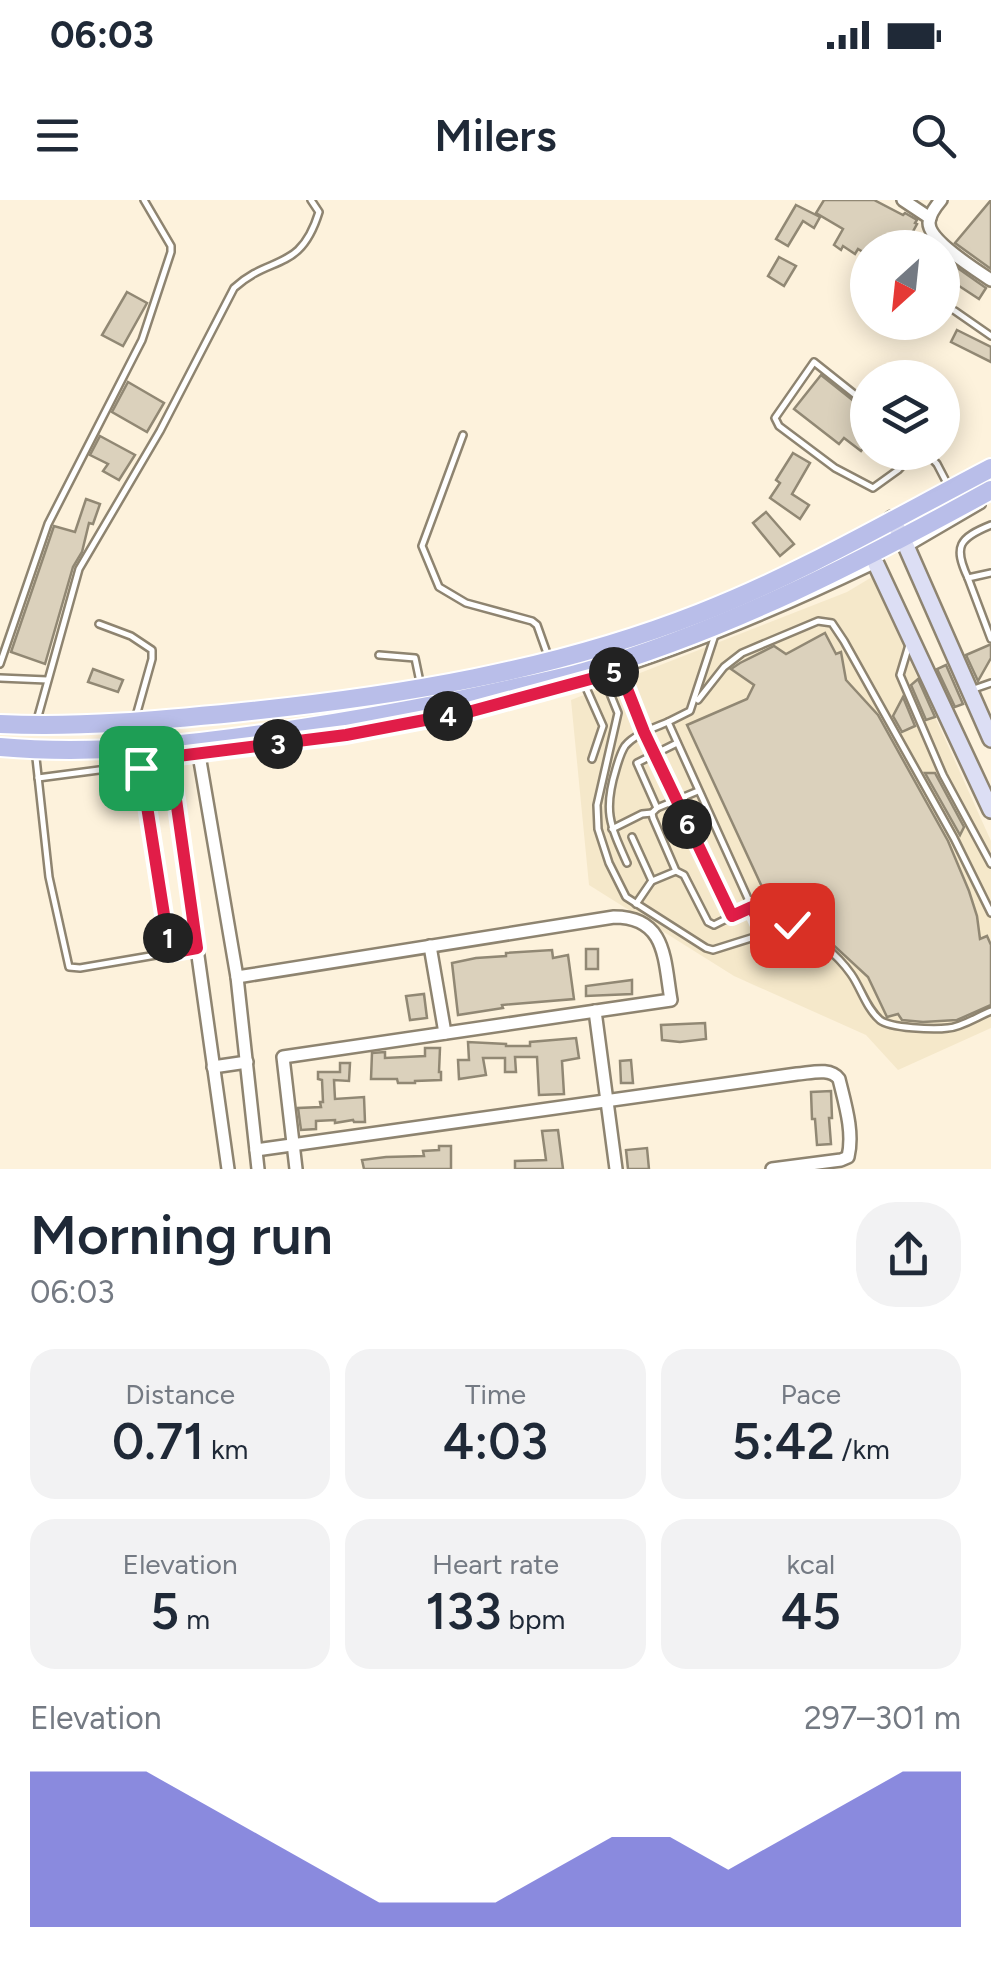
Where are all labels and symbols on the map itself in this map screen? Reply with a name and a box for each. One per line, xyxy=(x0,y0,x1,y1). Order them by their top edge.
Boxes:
north arrow xyxy=(850,230,960,340)
pin: 5 xyxy=(589,647,639,697)
pin: 4 xyxy=(423,691,473,741)
pin: 3 xyxy=(253,719,303,769)
pin xyxy=(99,726,184,811)
pin: 6 xyxy=(662,799,712,849)
pin xyxy=(750,883,835,968)
pin: 1 xyxy=(143,913,193,963)

